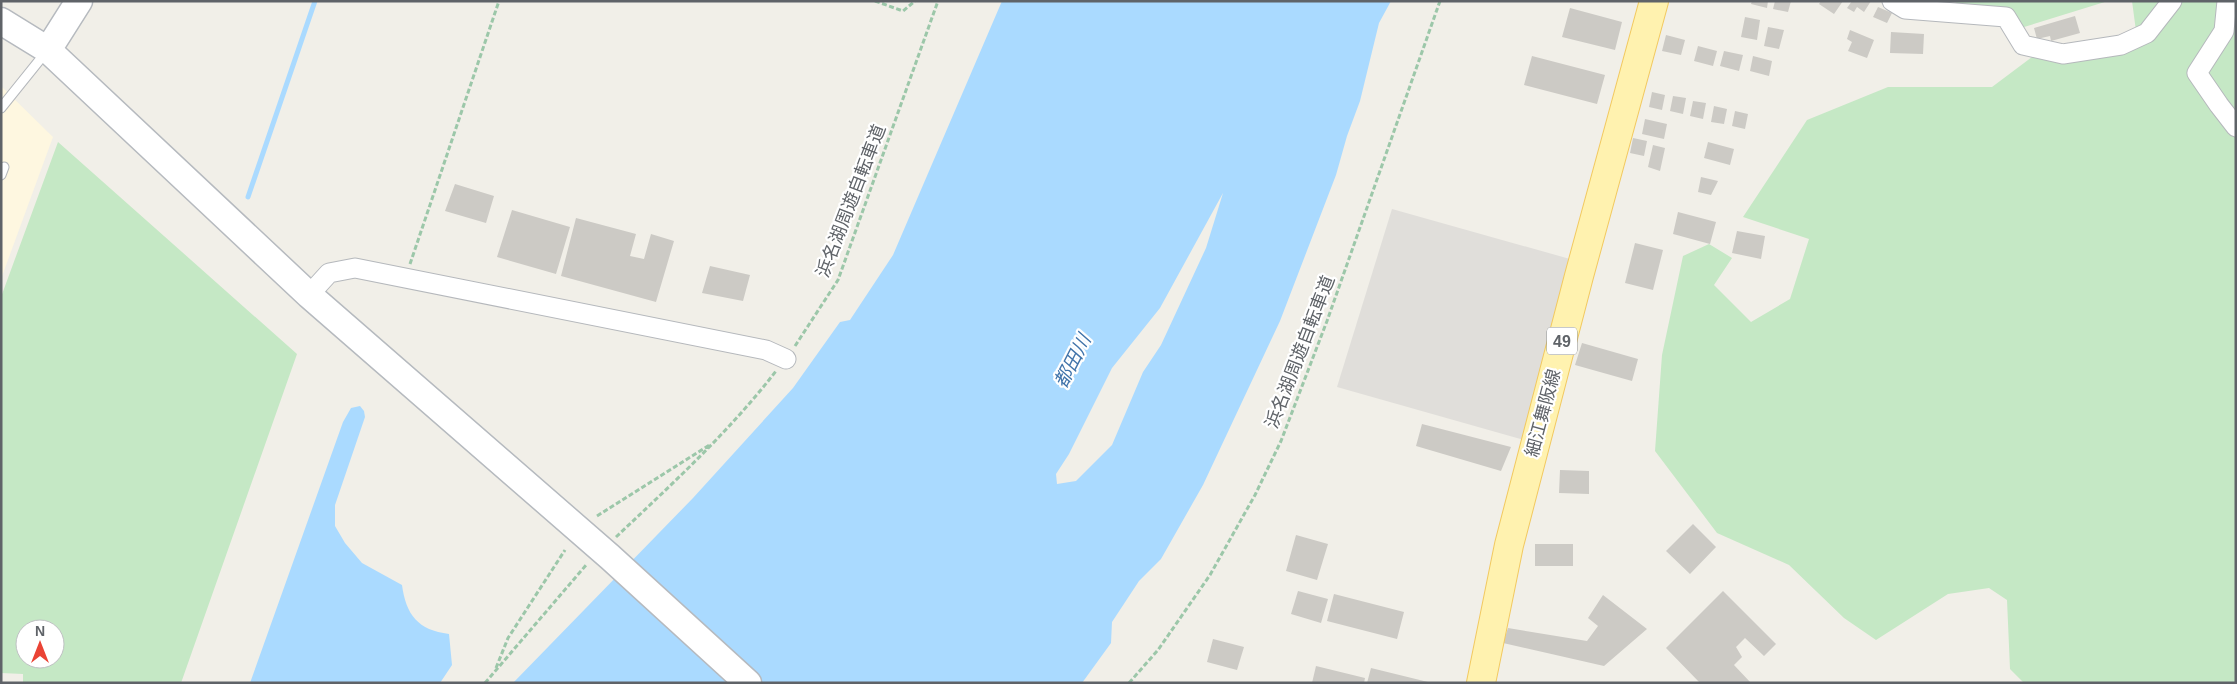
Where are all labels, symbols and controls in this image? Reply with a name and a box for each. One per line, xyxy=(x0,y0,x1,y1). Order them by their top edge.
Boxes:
street label: 浜名湖周遊自転車道 xyxy=(813,122,889,280)
street label: 浜名湖周遊自転車道 xyxy=(1262,273,1338,431)
road number: 49 xyxy=(1547,328,1577,354)
water label: 都田川 xyxy=(1050,329,1096,391)
street label: 細江舞阪線 xyxy=(1522,367,1564,459)
north arrow xyxy=(15,619,65,669)
text: N xyxy=(35,623,45,639)

